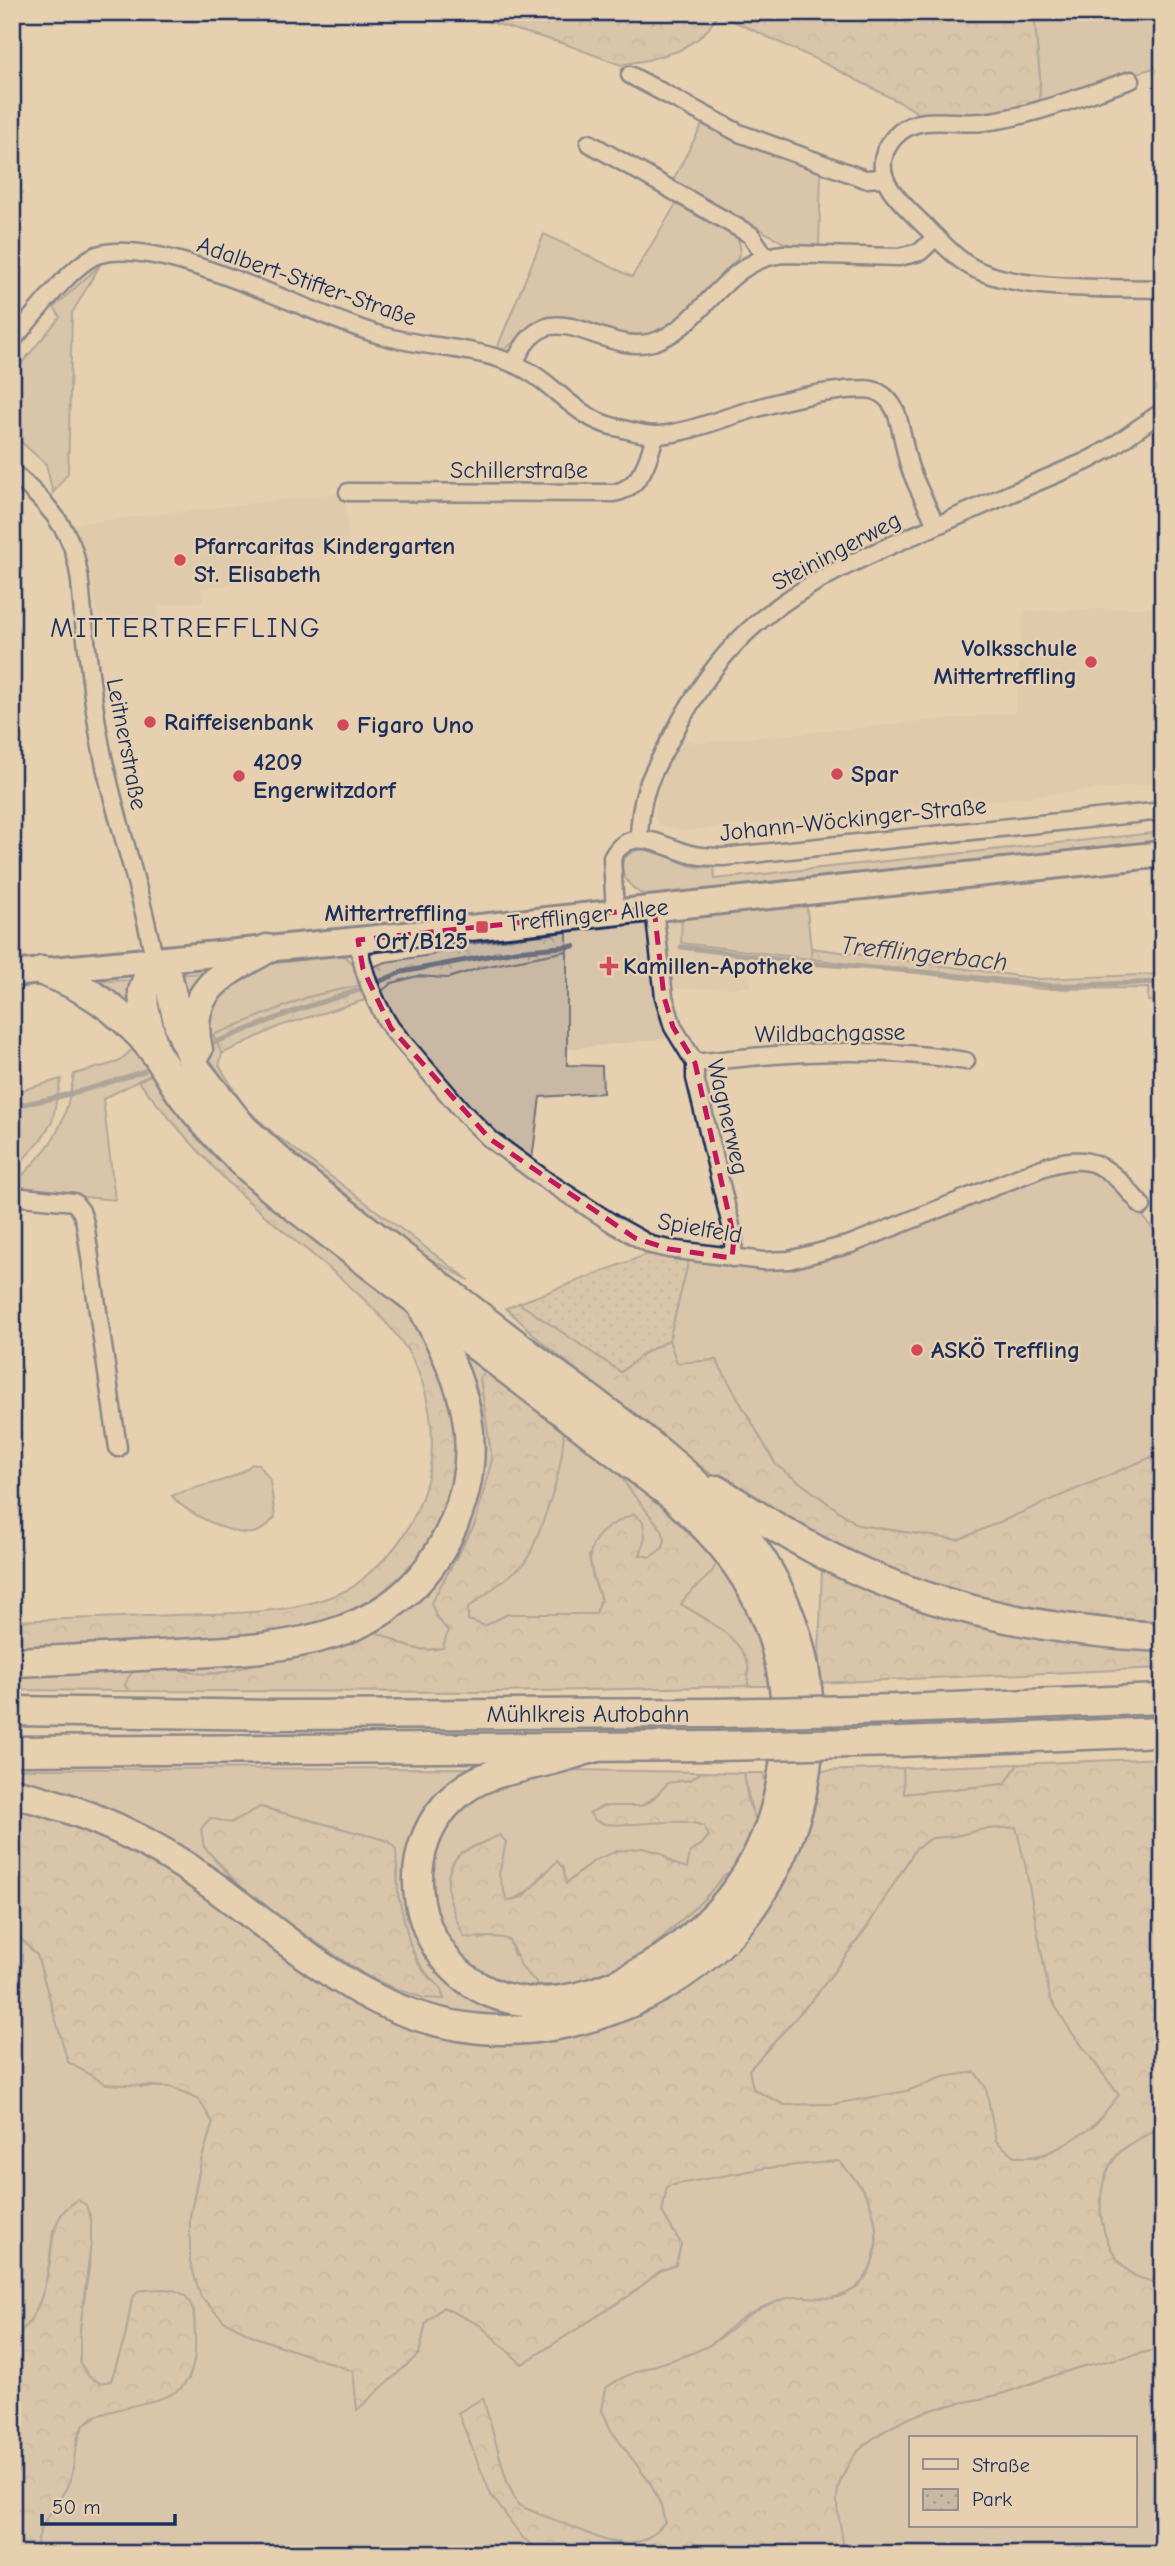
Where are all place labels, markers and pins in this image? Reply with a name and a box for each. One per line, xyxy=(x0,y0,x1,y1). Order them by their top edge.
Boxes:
place label: Pfarrcaritas Kindergarten St. Elisabeth xyxy=(194,532,455,588)
marker: Pfarrcaritas Kindergarten St. Elisabeth xyxy=(172,552,188,568)
place label: Volksschule Mittertreffling xyxy=(934,634,1077,690)
marker: Volksschule Mittertreffling xyxy=(1083,654,1099,670)
place label: Raiffeisenbank xyxy=(164,708,313,736)
place label: Figaro Uno xyxy=(357,711,474,739)
marker: Raiffeisenbank xyxy=(142,714,158,730)
marker: Figaro Uno xyxy=(335,717,351,733)
place label: 4209 Engerwitzdorf xyxy=(253,748,397,804)
place label: Spar xyxy=(851,760,899,788)
marker: Spar xyxy=(829,766,845,782)
marker: 4209 Engerwitzdorf xyxy=(231,768,247,784)
place label: Mittertreffling Ort/B125 xyxy=(325,899,468,955)
marker: Mittertreffling Ort/B125 xyxy=(474,919,490,935)
place label: Kamillen-Apotheke xyxy=(623,952,814,980)
marker: Kamillen-Apotheke xyxy=(601,958,617,974)
place label: ASKÖ Treffling xyxy=(931,1336,1080,1364)
marker: ASKÖ Treffling xyxy=(909,1342,925,1358)

